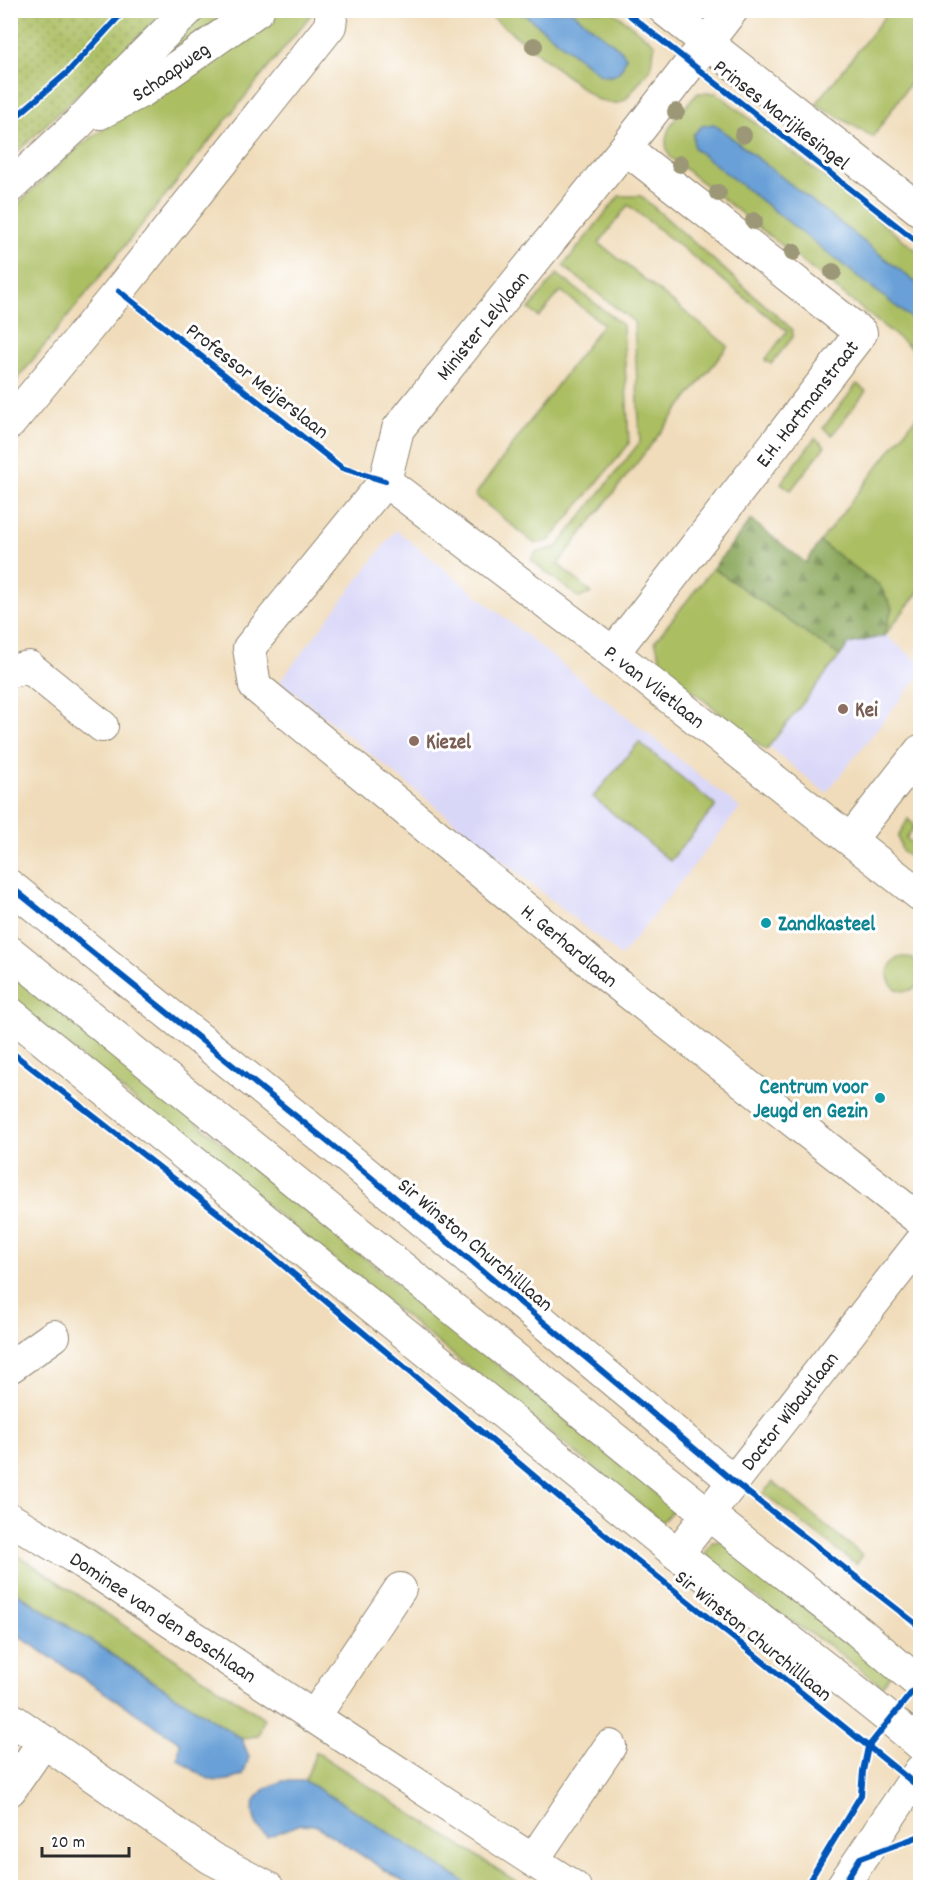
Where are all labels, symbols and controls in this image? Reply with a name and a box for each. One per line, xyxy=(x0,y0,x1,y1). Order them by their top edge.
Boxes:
street label: Schaapweg xyxy=(128,36,217,112)
street label: Prinses Marijkesingel xyxy=(706,54,855,179)
street label: Minister Lelylaan xyxy=(431,265,538,388)
street label: Professor Meijerslaan xyxy=(178,317,334,448)
street label: E.H. Hartmanstraat xyxy=(750,335,868,475)
street label: P. van Vlietlaan xyxy=(596,639,710,738)
place label: Kei xyxy=(855,697,878,727)
marker: Kei xyxy=(836,702,850,716)
place label: Kiezel xyxy=(426,729,472,759)
marker: Kiezel xyxy=(407,734,421,748)
street label: H. Gerhardlaan xyxy=(513,898,623,997)
place label: Zandkasteel xyxy=(778,911,876,941)
marker: Zandkasteel xyxy=(759,916,773,930)
place label: Centrum voor Jeugd en Gezin xyxy=(753,1074,869,1128)
marker: Centrum voor Jeugd en Gezin xyxy=(873,1091,887,1105)
street label: Sir Winston Churchilllaan xyxy=(390,1172,558,1320)
street label: Doctor Wibautlaan xyxy=(735,1346,848,1479)
street label: Dominee van den Boschlaan xyxy=(62,1546,261,1692)
street label: Sir Winston Churchilllaan xyxy=(667,1564,837,1710)
scale bar xyxy=(42,1820,129,1858)
text: 20 m xyxy=(51,1831,85,1856)

